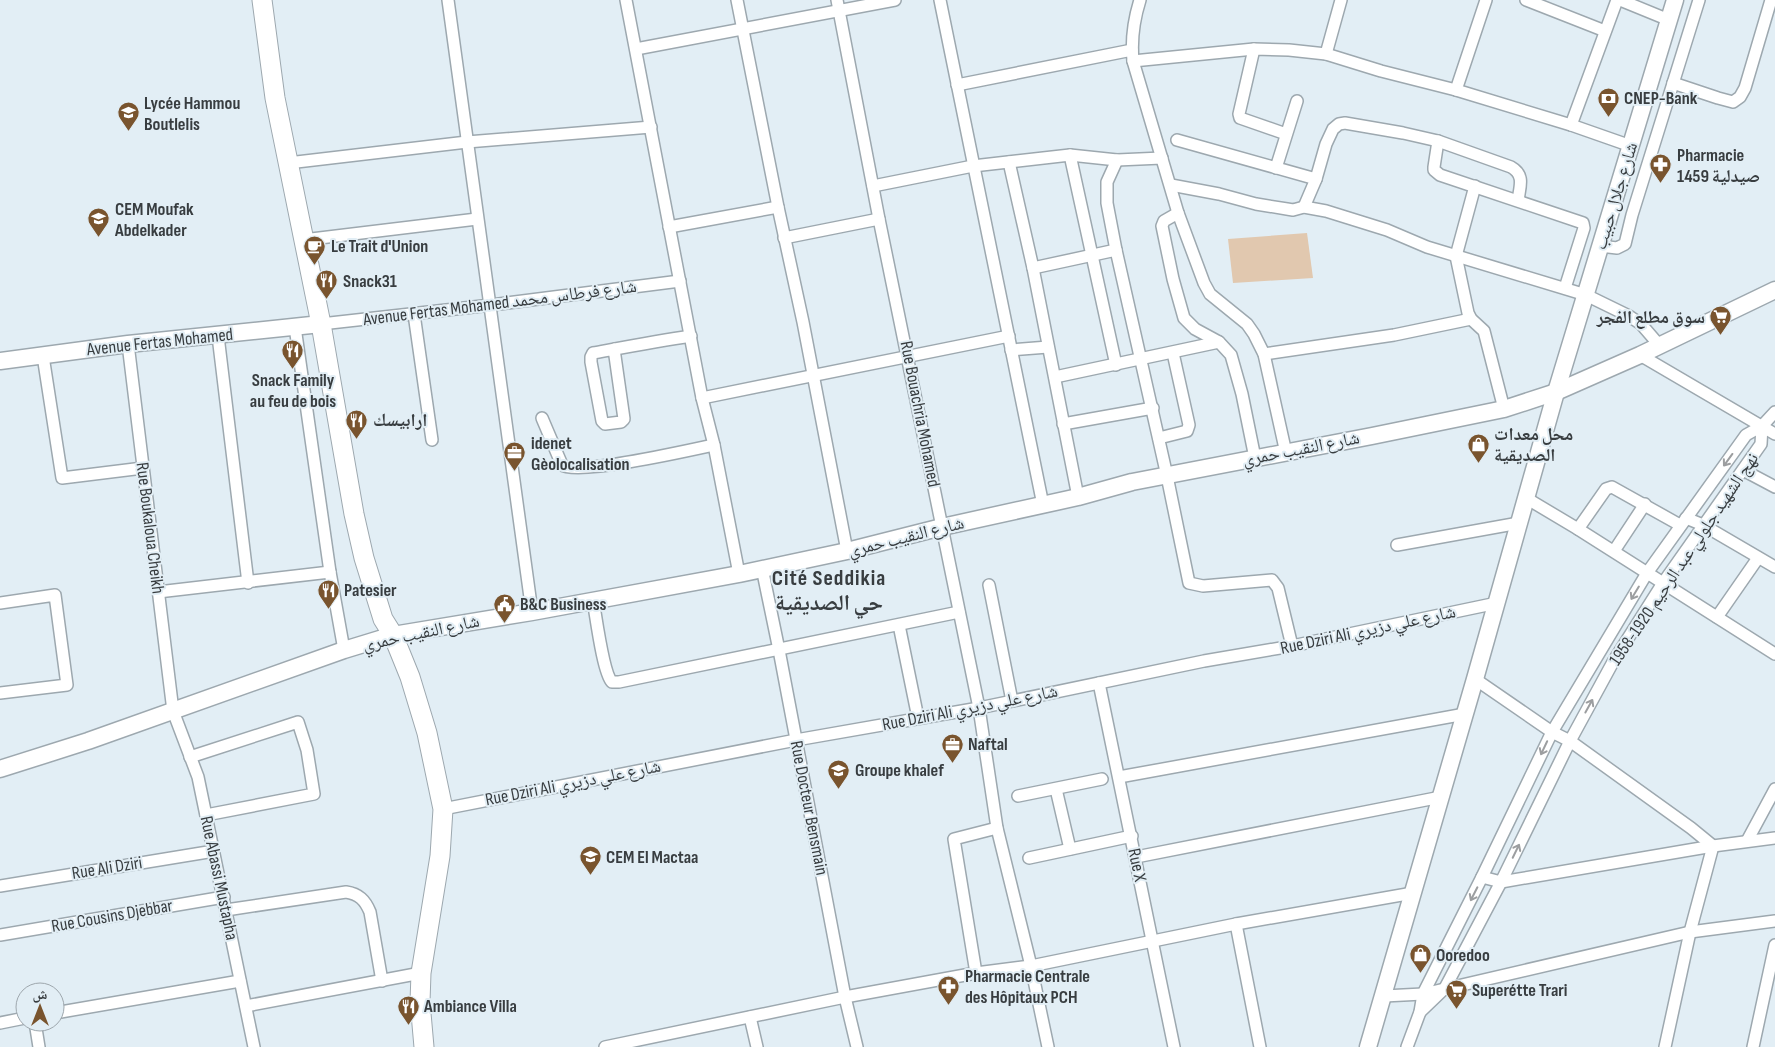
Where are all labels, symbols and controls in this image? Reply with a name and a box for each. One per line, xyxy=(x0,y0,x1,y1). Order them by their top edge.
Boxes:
bank icon: CNEP-Bank xyxy=(1596,86,1620,117)
place label: CNEP-Bank xyxy=(1624,88,1698,109)
place label: Lycée Hammou Boutlelis xyxy=(144,93,240,135)
school or university icon: Lycée Hammou Boutlelis xyxy=(116,101,140,132)
street label: شارع جلال حبيب xyxy=(1590,140,1642,252)
place label: Pharmacie 1459 صيدلية xyxy=(1677,145,1760,187)
pharmacy icon: Pharmacie 1459 صيدلية xyxy=(1649,153,1673,184)
place label: CEM Moufak Abdelkader xyxy=(114,199,194,241)
school or university icon: CEM Moufak Abdelkader xyxy=(87,207,111,238)
cafe icon: Le Trait d'Union xyxy=(303,234,327,265)
place label: Le Trait d'Union xyxy=(331,236,428,257)
restaurant icon: Snack31 xyxy=(315,269,339,300)
place label: Snack31 xyxy=(343,271,397,292)
street label: Avenue Fertas Mohamed شارع فرطاس محمد xyxy=(361,276,638,330)
supermarket icon: سوق مطلع الفجر xyxy=(1709,305,1733,336)
place label: سوق مطلع الفجر xyxy=(1596,307,1705,329)
street label: Avenue Fertas Mohamed xyxy=(85,324,234,360)
restaurant icon: Snack Family au feu de bois xyxy=(281,338,305,369)
street label: Rue Bouachria Mohamed xyxy=(896,339,944,489)
place label: Snack Family au feu de bois xyxy=(250,370,336,412)
restaurant icon: ارابيسك xyxy=(345,408,369,439)
place label: ارابيسك xyxy=(373,410,427,431)
place label: محل معدات الصديقية xyxy=(1494,424,1573,466)
street label: شارع النقيب حمري xyxy=(1241,427,1362,474)
shop icon: محل معدات الصديقية xyxy=(1466,432,1490,463)
place label: idenet Gèolocalisation xyxy=(531,433,630,475)
office icon: idenet Gèolocalisation xyxy=(503,441,527,472)
street label: نهج الشهيد جلولي عبد الرحيم 1920-1958 xyxy=(1605,449,1766,671)
one-way arrow xyxy=(1723,452,1733,466)
street label: Rue Boukaloua Cheikh xyxy=(132,461,168,595)
street label: شارع النقيب حمري xyxy=(846,512,967,565)
district label: Cité Seddikia حي الصديقية xyxy=(772,565,886,619)
restaurant icon: Patesier xyxy=(316,578,340,609)
place label: Patesier xyxy=(344,580,397,601)
one-way arrow xyxy=(1629,585,1639,599)
public building icon: B&C Business xyxy=(492,592,516,623)
place label: B&C Business xyxy=(520,594,607,615)
street label: Rue Dziri Ali شارع علي دزيري xyxy=(1278,601,1458,662)
street label: شارع النقيب حمري xyxy=(361,610,482,659)
street label: Rue Dziri Ali شارع علي دزيري xyxy=(880,681,1060,739)
one-way arrow xyxy=(1585,699,1594,714)
office icon: Naftal xyxy=(940,732,964,763)
place label: Naftal xyxy=(968,734,1008,755)
street label: Rue Docteur Bensmain xyxy=(786,739,832,877)
one-way arrow xyxy=(1539,740,1549,755)
street label: Rue Dziri Ali شارع علي دزيري xyxy=(483,756,663,814)
school or university icon: Groupe khalef xyxy=(827,758,851,789)
place label: Groupe khalef xyxy=(855,760,944,781)
street label: Rue Abassi Mustapha xyxy=(196,814,242,942)
one-way arrow xyxy=(1512,844,1521,859)
school or university icon: CEM El Mactaa xyxy=(578,845,602,876)
street label: Rue X xyxy=(1123,846,1151,884)
place label: CEM El Mactaa xyxy=(606,847,698,868)
street label: Rue Ali Dziri xyxy=(70,852,144,884)
one-way arrow xyxy=(1469,887,1479,902)
street label: Rue Cousins Djebbar xyxy=(50,895,174,937)
shop icon: Ooredoo xyxy=(1408,943,1432,974)
place label: Ooredoo xyxy=(1436,945,1490,966)
place label: Pharmacie Centrale des Hôpitaux PCH xyxy=(965,966,1090,1008)
pharmacy icon: Pharmacie Centrale des Hôpitaux PCH xyxy=(937,974,961,1005)
supermarket icon: Superétte Trari xyxy=(1444,978,1468,1009)
place label: Superétte Trari xyxy=(1472,980,1568,1001)
north arrow xyxy=(15,982,65,1032)
text: ش xyxy=(33,986,48,1003)
restaurant icon: Ambiance Villa xyxy=(396,994,420,1025)
place label: Ambiance Villa xyxy=(423,996,517,1017)

